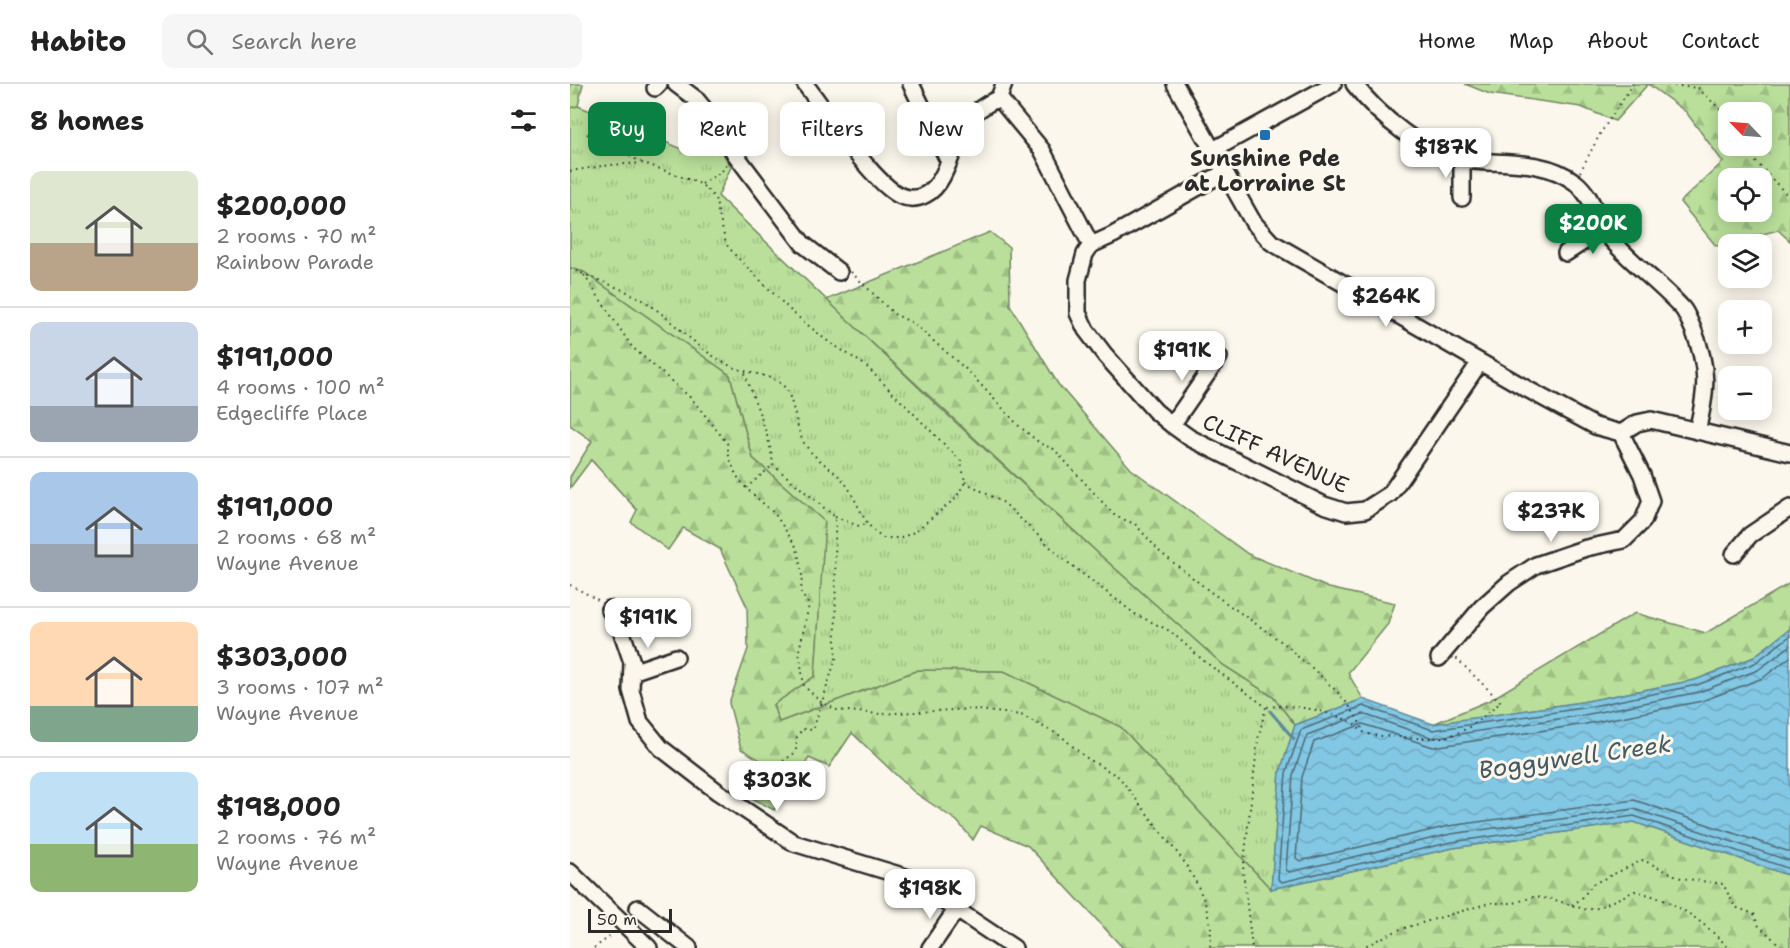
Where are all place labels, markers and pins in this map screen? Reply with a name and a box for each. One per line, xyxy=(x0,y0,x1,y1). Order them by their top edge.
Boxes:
marker: Sunshine Pde at Lorraine St xyxy=(1258,128,1272,142)
pin: $187K xyxy=(1404,128,1488,179)
place label: Sunshine Pde at Lorraine St xyxy=(1184,144,1346,198)
pin: $200K xyxy=(1551,204,1635,255)
pin: $264K xyxy=(1344,277,1428,328)
pin: $191K xyxy=(1140,331,1224,382)
pin: $237K xyxy=(1509,492,1593,543)
pin: $191K xyxy=(606,598,690,649)
pin: $303K xyxy=(735,761,819,812)
pin: $198K xyxy=(888,869,972,920)

